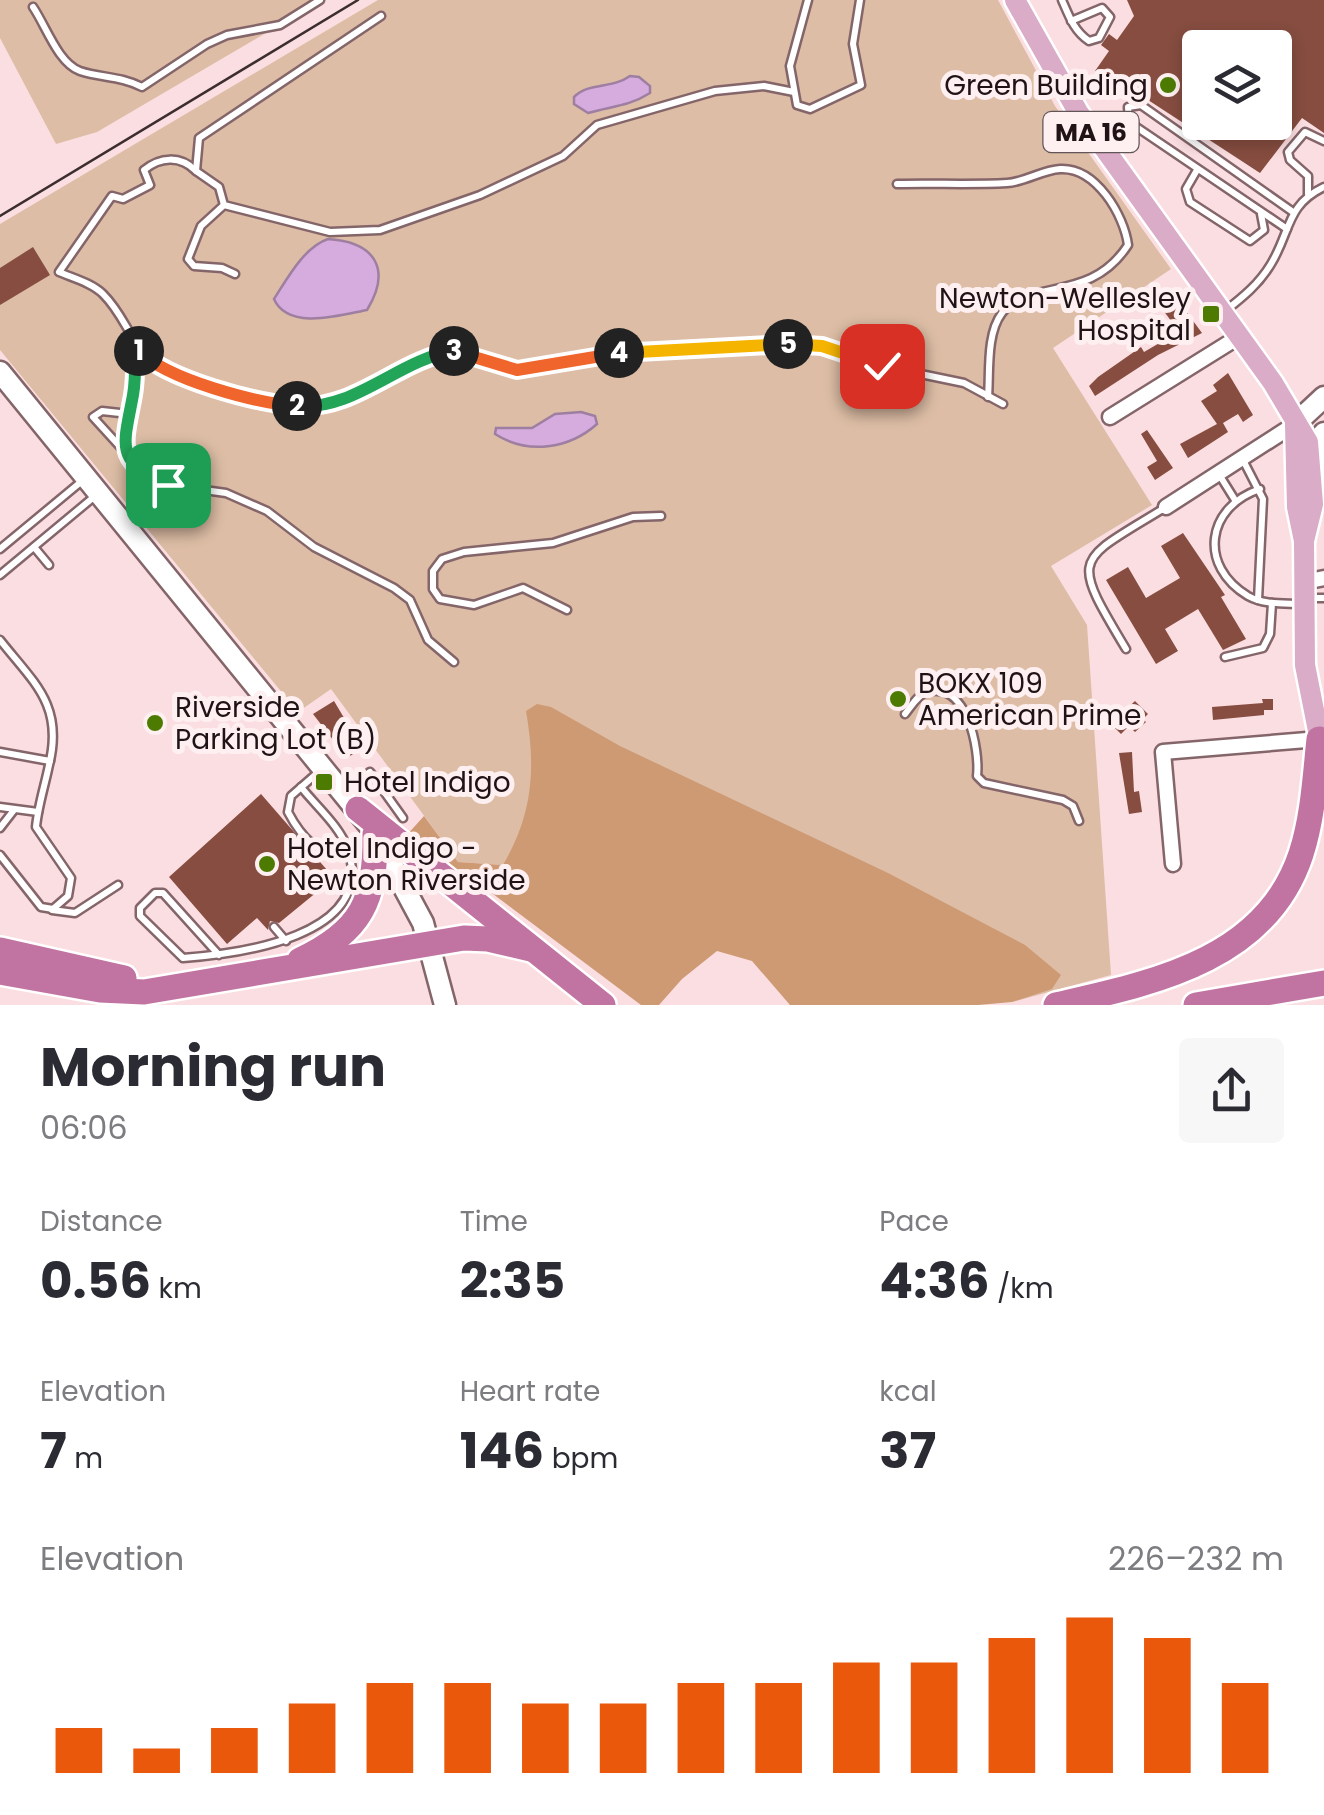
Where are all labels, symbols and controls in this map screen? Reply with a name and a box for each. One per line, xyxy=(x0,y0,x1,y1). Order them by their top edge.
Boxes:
map controls xyxy=(1182,30,1292,140)
button: layers xyxy=(1182,30,1292,140)
place label: Green Building xyxy=(944,66,1148,105)
marker: Green Building xyxy=(1157,74,1179,96)
road number: MA 16 xyxy=(1044,112,1138,152)
place label: Newton-Wellesley Hospital xyxy=(939,279,1191,350)
marker: Newton-Wellesley Hospital xyxy=(1200,303,1222,325)
pin: 5 xyxy=(763,319,813,369)
text: 5 xyxy=(779,324,797,363)
pin xyxy=(840,324,925,409)
pin: 1 xyxy=(114,326,164,376)
pin: 3 xyxy=(429,326,479,376)
pin: 4 xyxy=(594,328,644,378)
text: 1 xyxy=(134,331,144,370)
text: 3 xyxy=(446,331,462,370)
text: 4 xyxy=(610,333,628,372)
icon: check xyxy=(855,339,910,394)
pin: 2 xyxy=(272,381,322,431)
text: 2 xyxy=(289,386,305,425)
pin xyxy=(126,443,211,528)
icon: arrive xyxy=(141,458,196,513)
place label: BOKX 109 American Prime xyxy=(918,664,1141,735)
place label: Riverside Parking Lot (B) xyxy=(175,688,377,759)
marker: BOKX 109 American Prime xyxy=(887,688,909,710)
marker: Riverside Parking Lot (B) xyxy=(144,712,166,734)
place label: Hotel Indigo xyxy=(344,763,511,802)
marker: Hotel Indigo xyxy=(313,771,335,793)
place label: Hotel Indigo - Newton Riverside xyxy=(287,829,526,900)
marker: Hotel Indigo - Newton Riverside xyxy=(256,853,278,875)
text: Morning run xyxy=(40,1028,386,1105)
button: share xyxy=(1179,1038,1284,1143)
text: 06:06 xyxy=(40,1105,128,1150)
text: Distance xyxy=(40,1202,163,1241)
text: Time xyxy=(460,1202,528,1241)
text: Pace xyxy=(879,1202,949,1241)
text: 0.56 xyxy=(40,1245,151,1316)
text: 2:35 xyxy=(460,1245,565,1316)
text: 4:36 xyxy=(879,1245,989,1316)
text: km xyxy=(151,1269,202,1308)
text: /km xyxy=(989,1269,1054,1308)
text: Elevation xyxy=(40,1372,166,1411)
text: Heart rate xyxy=(460,1372,600,1411)
text: kcal xyxy=(879,1372,937,1411)
text: 7 xyxy=(40,1415,67,1486)
text: 146 xyxy=(460,1415,544,1486)
text: 37 xyxy=(879,1415,936,1486)
text: m xyxy=(67,1439,103,1478)
text: bpm xyxy=(544,1439,618,1478)
text: Elevation xyxy=(40,1536,184,1581)
text: 226–232 m xyxy=(1108,1536,1284,1581)

